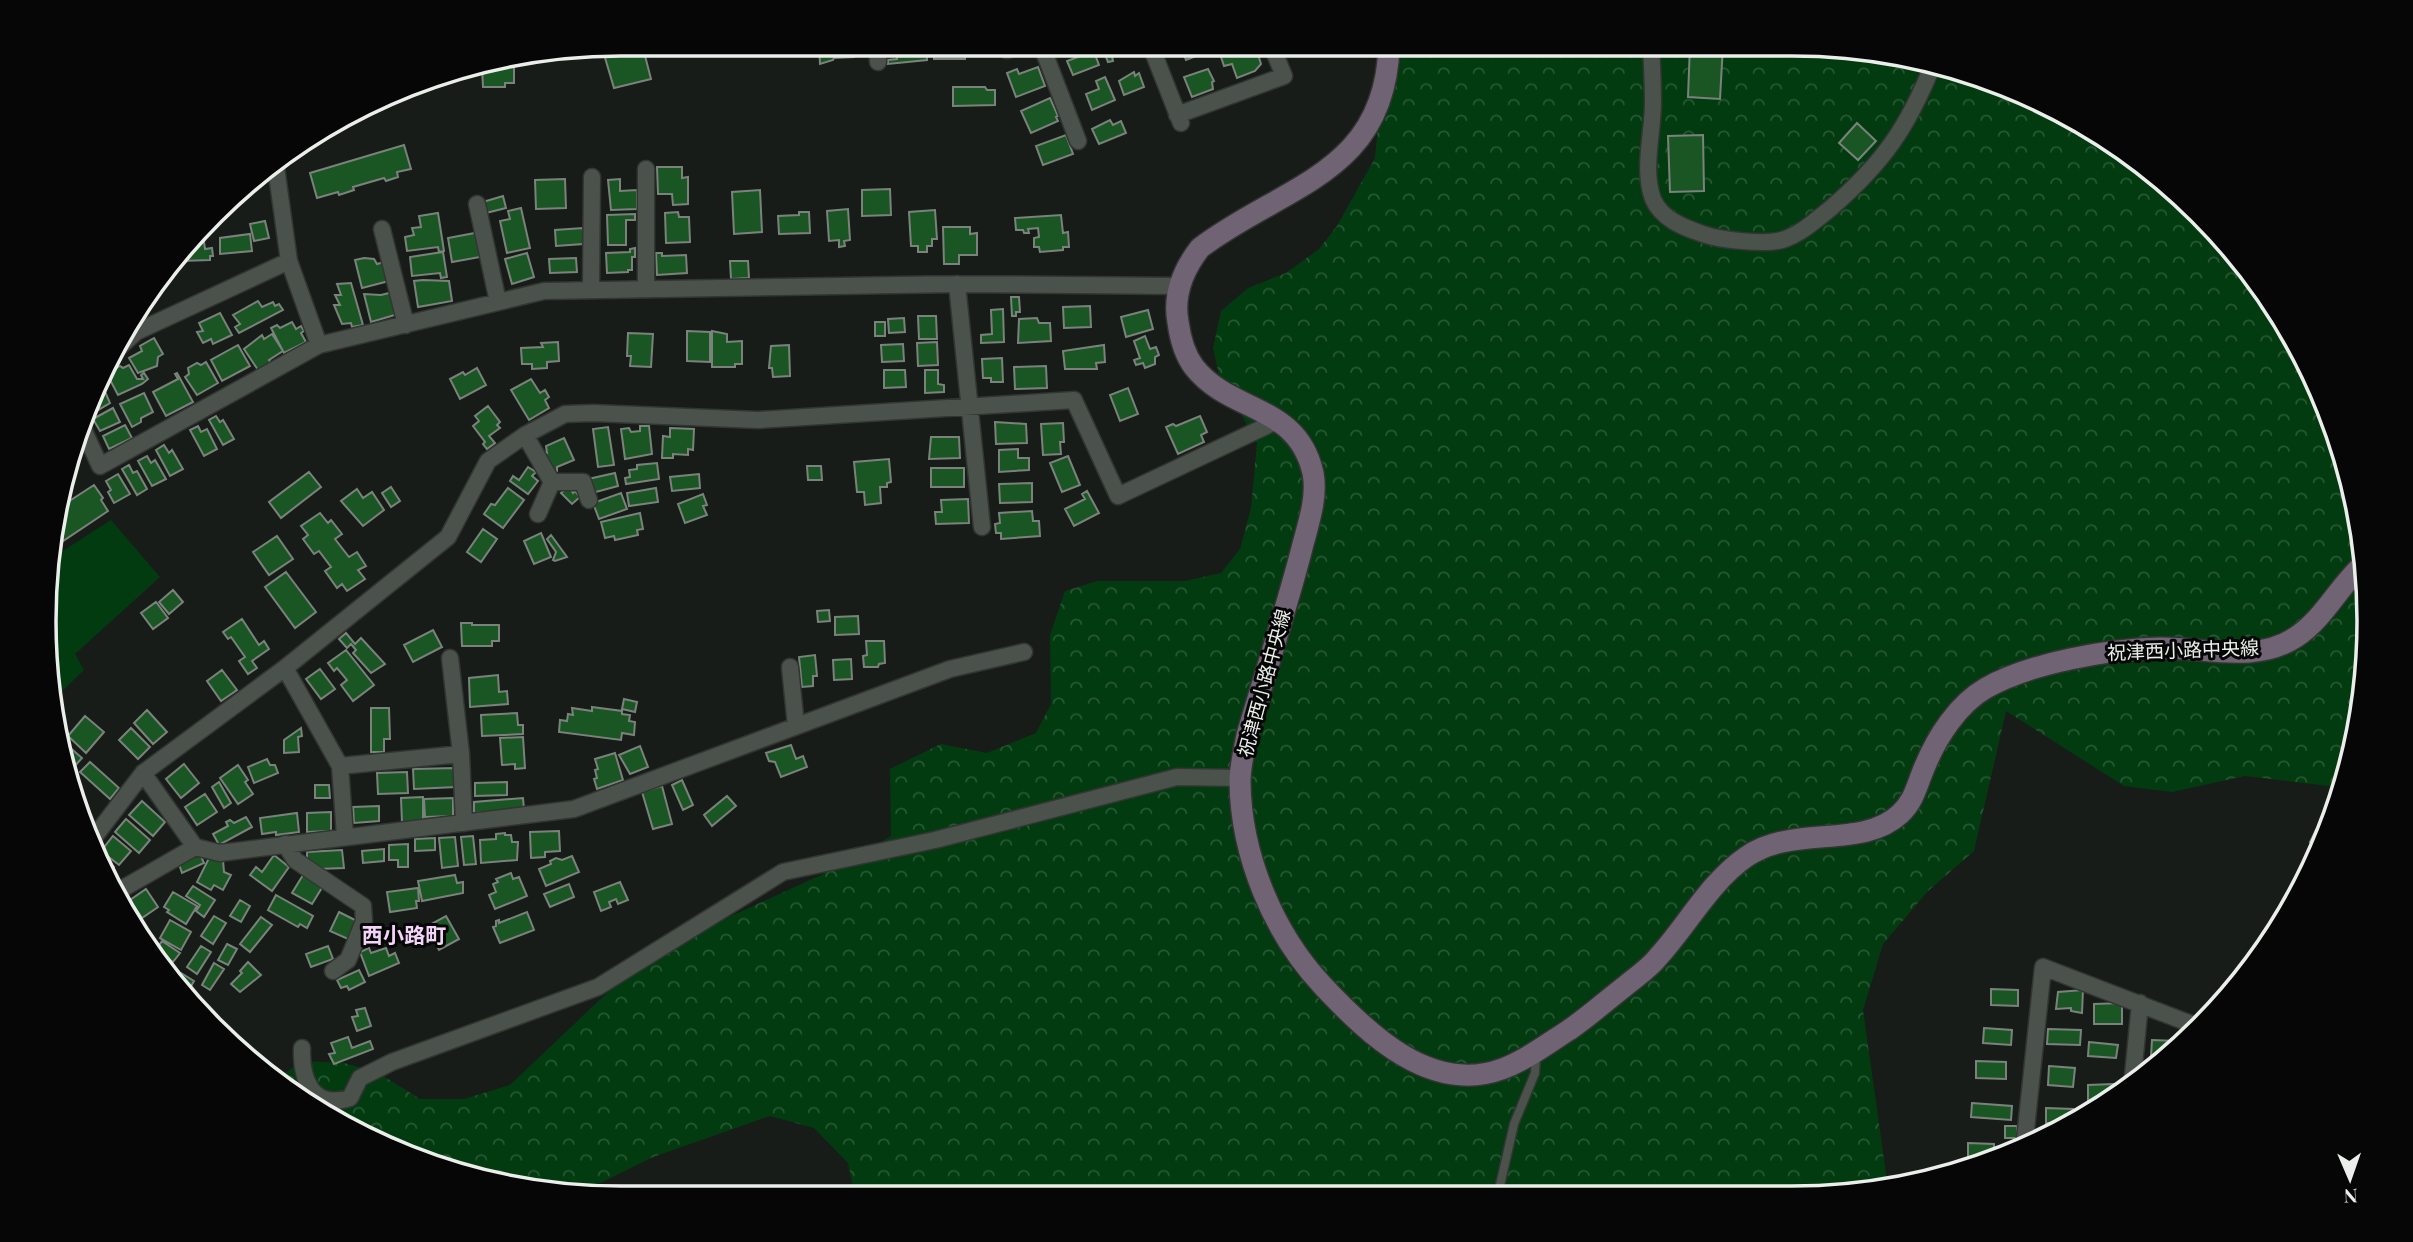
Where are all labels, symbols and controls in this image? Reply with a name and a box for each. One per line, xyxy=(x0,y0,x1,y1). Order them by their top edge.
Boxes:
street label: 祝津西小路中央線 xyxy=(1231,606,1295,760)
street label: 祝津西小路中央線 xyxy=(2107,633,2259,665)
district label: 西小路町 xyxy=(362,920,446,948)
north arrow xyxy=(2315,1144,2385,1214)
text: N xyxy=(2343,1184,2358,1210)

